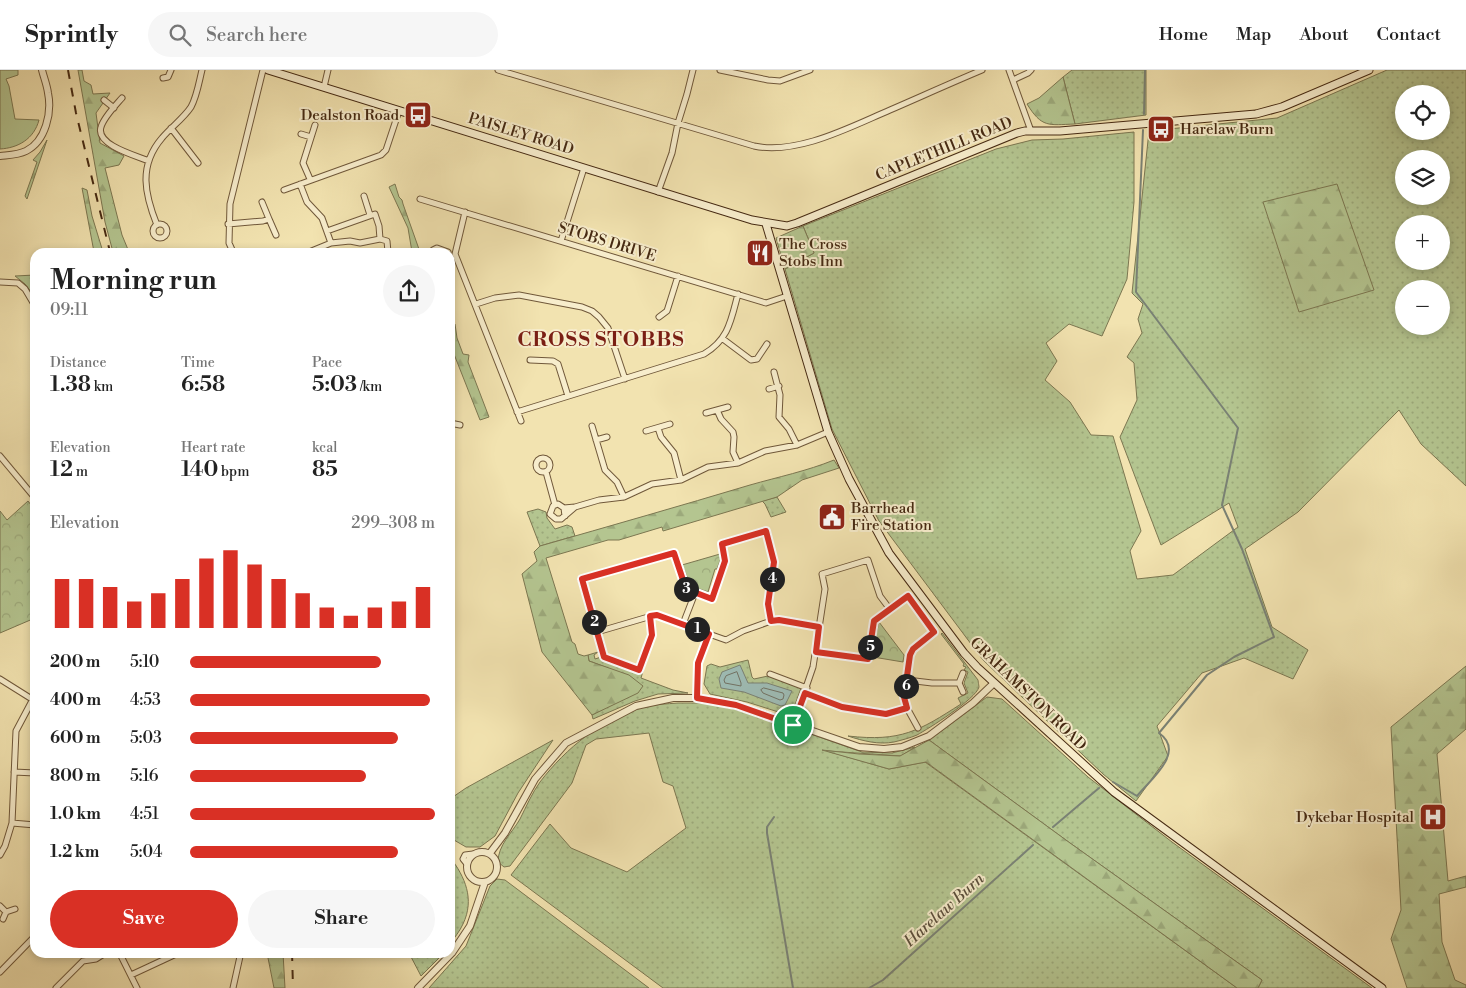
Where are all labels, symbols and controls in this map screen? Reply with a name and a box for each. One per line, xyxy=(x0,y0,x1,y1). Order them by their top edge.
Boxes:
search box xyxy=(148,12,498,57)
text: Sprintly xyxy=(25,20,118,50)
icon: search xyxy=(166,21,194,49)
text: Search here xyxy=(206,23,307,47)
text: Home xyxy=(1159,23,1208,46)
text: Map xyxy=(1236,23,1272,46)
text: About xyxy=(1300,23,1349,46)
text: Contact xyxy=(1377,23,1441,46)
map controls xyxy=(1395,85,1450,335)
button: locate xyxy=(1395,85,1450,140)
bus stop icon: Dealston Road xyxy=(403,100,433,130)
place label: Dealston Road xyxy=(301,106,399,125)
street label: PAISLEY ROAD xyxy=(466,109,576,159)
street label: CAPLETHILL ROAD xyxy=(873,113,1015,185)
bus stop icon: Harelaw Burn xyxy=(1146,114,1176,144)
place label: Harelaw Burn xyxy=(1180,120,1274,139)
button: layers xyxy=(1395,150,1450,205)
button: + xyxy=(1395,215,1450,270)
street label: STOBS DRIVE xyxy=(556,218,658,266)
place label: The Cross Stobs Inn xyxy=(779,235,847,271)
restaurant icon: The Cross Stobs Inn xyxy=(745,238,775,268)
text: Morning run xyxy=(50,263,217,298)
button: share xyxy=(383,265,435,317)
button: − xyxy=(1395,280,1450,335)
text: 09:11 xyxy=(50,300,88,320)
district label: CROSS STOBBS xyxy=(517,328,685,353)
text: Distance xyxy=(50,354,107,372)
text: Time xyxy=(181,354,215,372)
text: Pace xyxy=(312,354,342,372)
text: 1.38 xyxy=(50,372,91,398)
text: 6:58 xyxy=(181,372,225,398)
text: 5:03 xyxy=(312,372,357,398)
text: km xyxy=(91,378,113,396)
text: /km xyxy=(357,378,382,396)
text: Elevation xyxy=(50,439,111,457)
text: Heart rate xyxy=(181,439,246,457)
text: kcal xyxy=(312,439,337,457)
text: 12 xyxy=(50,457,73,483)
text: 140 xyxy=(181,457,218,483)
text: 85 xyxy=(312,457,338,483)
text: m xyxy=(73,463,88,481)
text: bpm xyxy=(218,463,249,481)
place label: Barrhead Fire Station xyxy=(850,499,932,535)
public building icon: Barrhead Fire Station xyxy=(817,502,847,532)
text: Elevation xyxy=(50,513,119,533)
text: 299–308 m xyxy=(351,513,435,533)
pin: 4 xyxy=(760,566,784,592)
text: 4 xyxy=(768,570,777,588)
pin: 3 xyxy=(674,576,698,602)
text: 3 xyxy=(682,580,691,598)
pin: 2 xyxy=(582,610,606,634)
text: 2 xyxy=(590,613,599,631)
pin: 1 xyxy=(684,616,710,642)
text: 1 xyxy=(694,620,701,638)
street label: GRAHAMSTON ROAD xyxy=(966,633,1090,755)
pin: 5 xyxy=(858,634,882,660)
text: 5 xyxy=(866,638,875,656)
text: 200 m xyxy=(50,652,100,672)
text: 5:10 xyxy=(130,652,159,672)
pin: 6 xyxy=(894,674,918,698)
text: 6 xyxy=(902,677,911,695)
text: 400 m xyxy=(50,690,101,710)
text: 4:53 xyxy=(130,690,161,710)
pin xyxy=(772,704,814,746)
icon: arrive xyxy=(779,711,807,739)
text: 600 m xyxy=(50,728,100,748)
text: 5:03 xyxy=(130,728,162,748)
text: 800 m xyxy=(50,766,101,786)
text: 5:16 xyxy=(130,766,158,786)
hospital icon: Dykebar Hospital xyxy=(1418,802,1448,832)
text: 1.0 km xyxy=(50,804,101,824)
text: 4:51 xyxy=(130,804,159,824)
place label: Dykebar Hospital xyxy=(1296,808,1415,827)
text: 1.2 km xyxy=(50,842,99,862)
text: 5:04 xyxy=(130,842,163,862)
water label: Harelaw Burn xyxy=(899,868,989,952)
button: Save xyxy=(50,890,238,948)
button: Share xyxy=(248,890,435,948)

